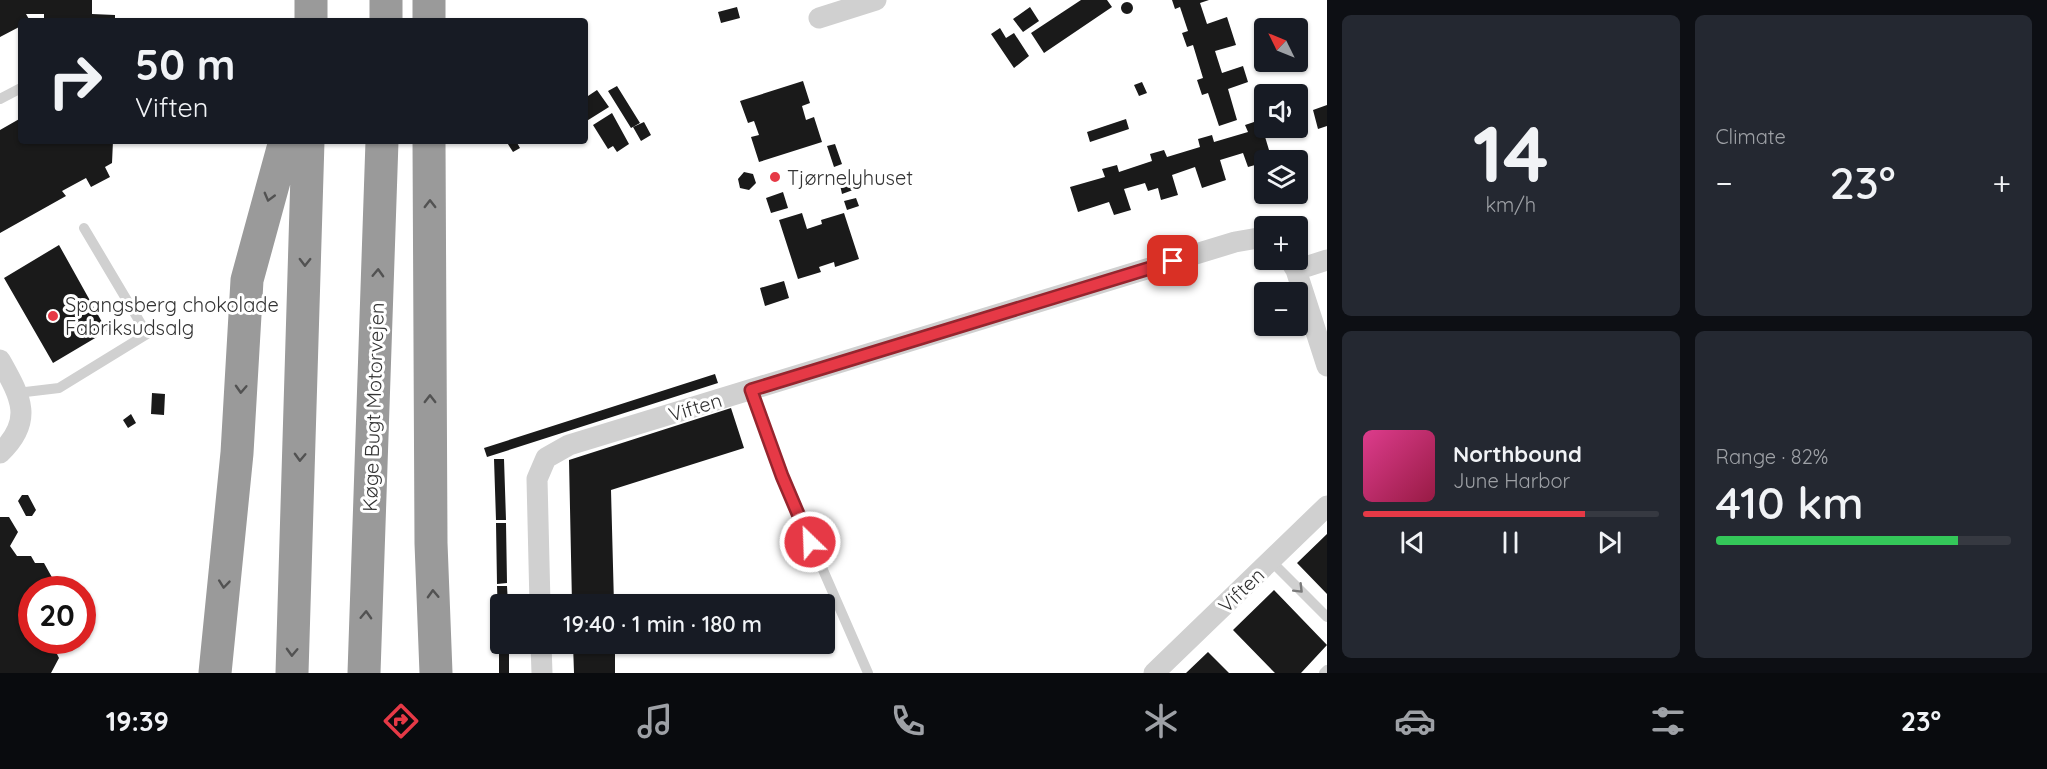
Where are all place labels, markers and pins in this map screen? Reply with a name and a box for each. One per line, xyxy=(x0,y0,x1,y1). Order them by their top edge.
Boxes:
place label: Tjørnelyhuset xyxy=(787,165,913,190)
marker: Tjørnelyhuset xyxy=(768,170,782,184)
pin xyxy=(1147,235,1198,286)
place label: Spangsberg chokolade Fabriksudsalg xyxy=(65,292,279,340)
marker: Spangsberg chokolade Fabriksudsalg xyxy=(46,309,60,323)

